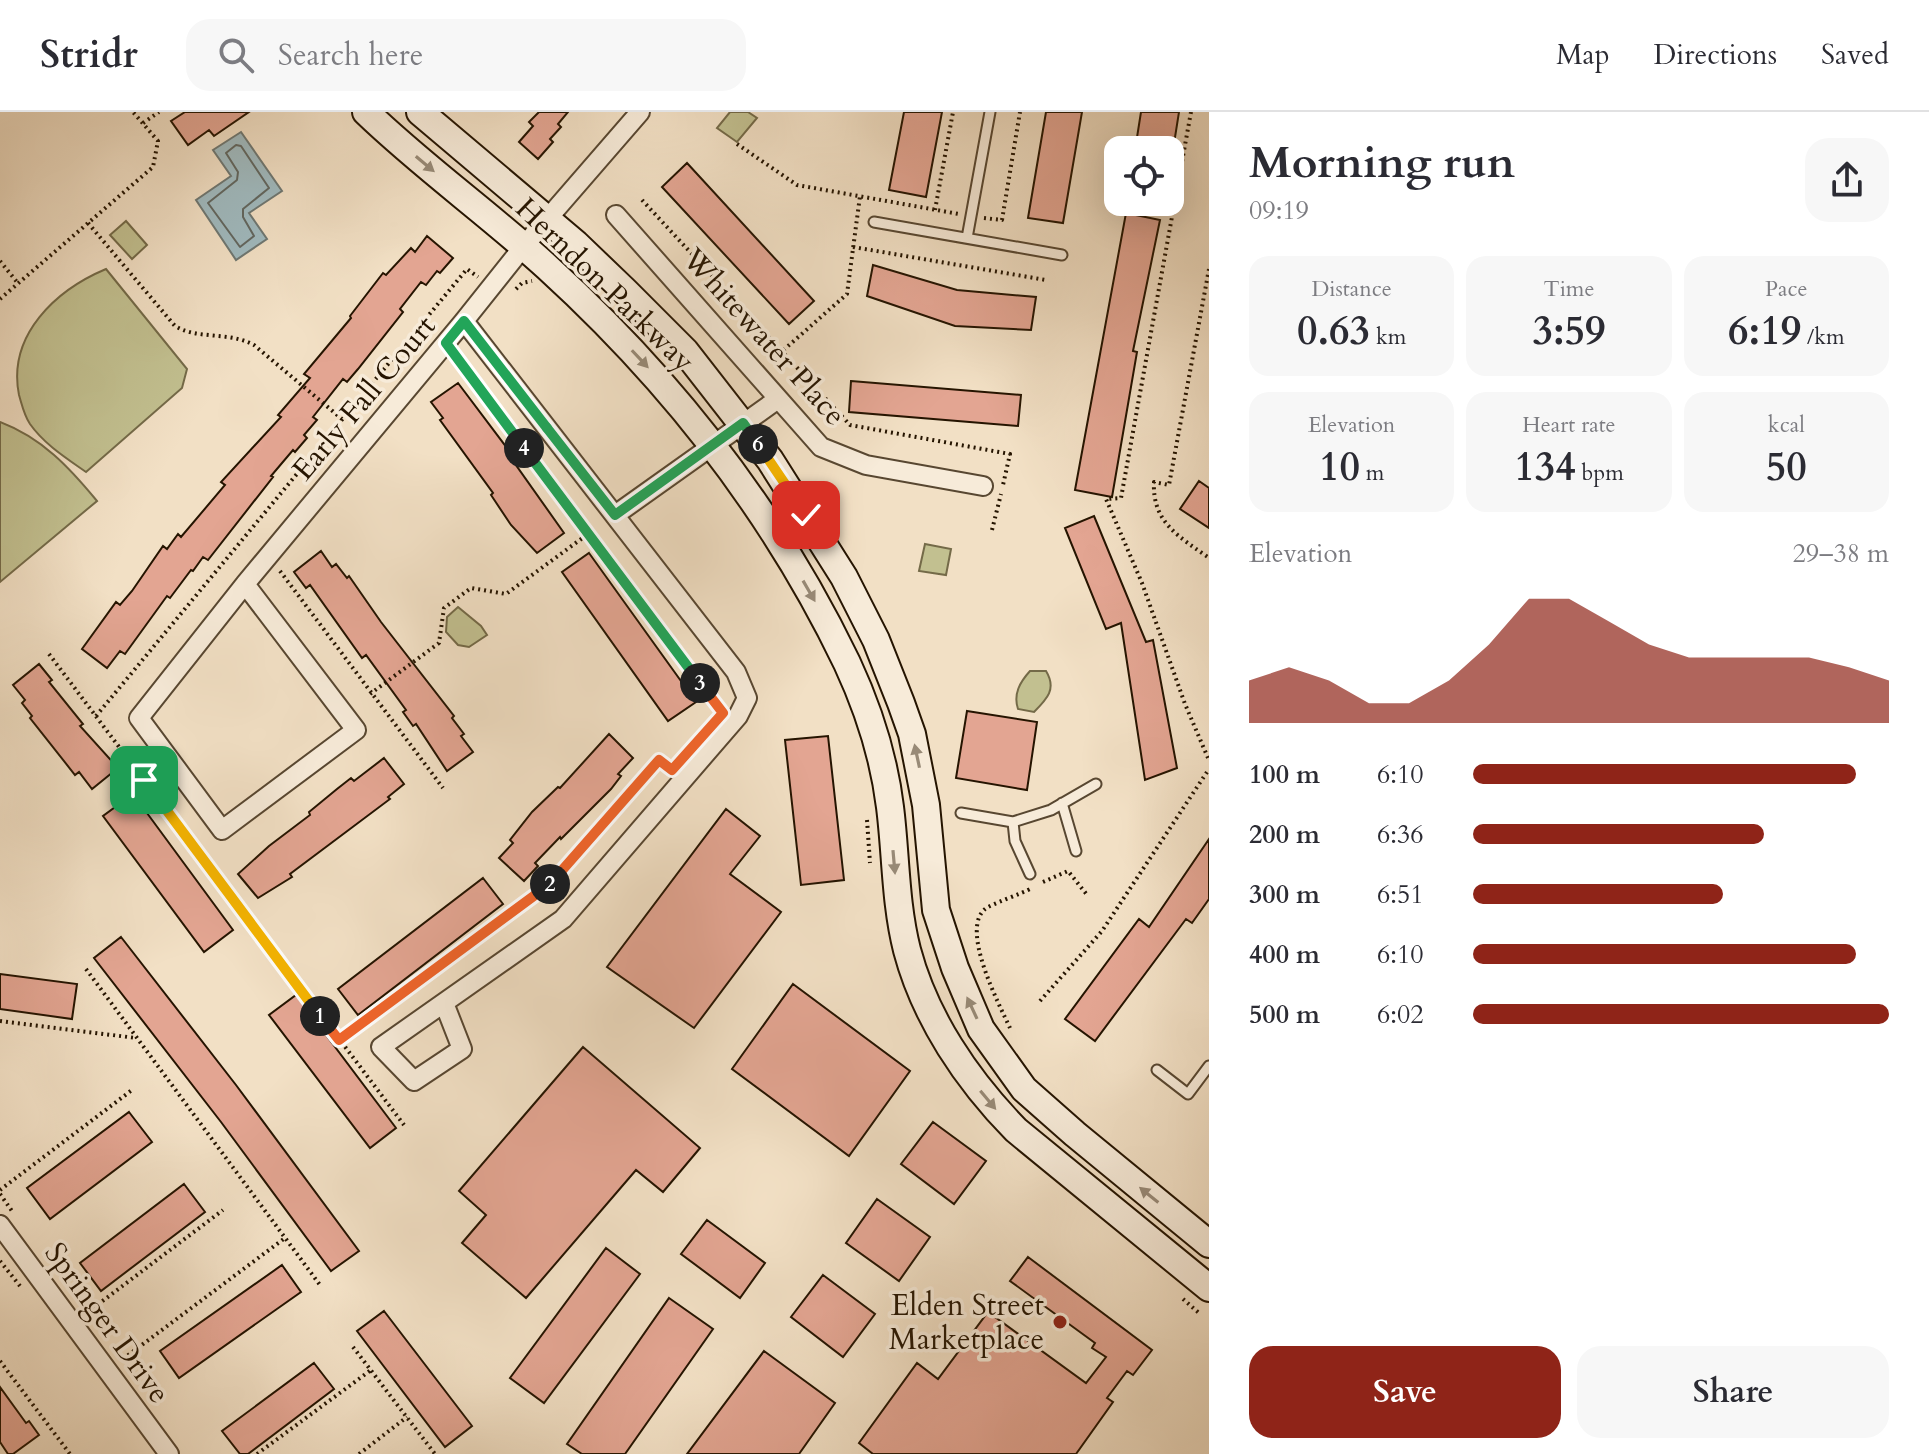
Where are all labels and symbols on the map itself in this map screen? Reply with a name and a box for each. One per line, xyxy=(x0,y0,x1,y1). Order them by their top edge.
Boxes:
one-way arrow xyxy=(414,155,434,172)
street label: Herndon Parkway xyxy=(506,189,704,381)
street label: Whitewater Place xyxy=(673,239,855,435)
street label: Early Fall Court xyxy=(283,307,445,489)
one-way arrow xyxy=(630,349,648,368)
pin: 6 xyxy=(738,424,778,464)
pin: 4 xyxy=(504,428,544,468)
pin xyxy=(772,481,840,549)
one-way arrow xyxy=(802,580,816,602)
pin: 3 xyxy=(680,663,720,703)
one-way arrow xyxy=(910,743,922,768)
pin xyxy=(110,746,178,814)
one-way arrow xyxy=(888,850,901,875)
pin: 2 xyxy=(530,864,570,904)
pin: 1 xyxy=(300,996,340,1036)
one-way arrow xyxy=(965,997,979,1020)
one-way arrow xyxy=(979,1089,996,1109)
one-way arrow xyxy=(1139,1187,1159,1204)
street label: Springer Drive xyxy=(35,1234,179,1412)
place label: Elden Street Marketplace xyxy=(889,1285,1045,1360)
marker: Elden Street Marketplace xyxy=(1051,1313,1069,1331)

